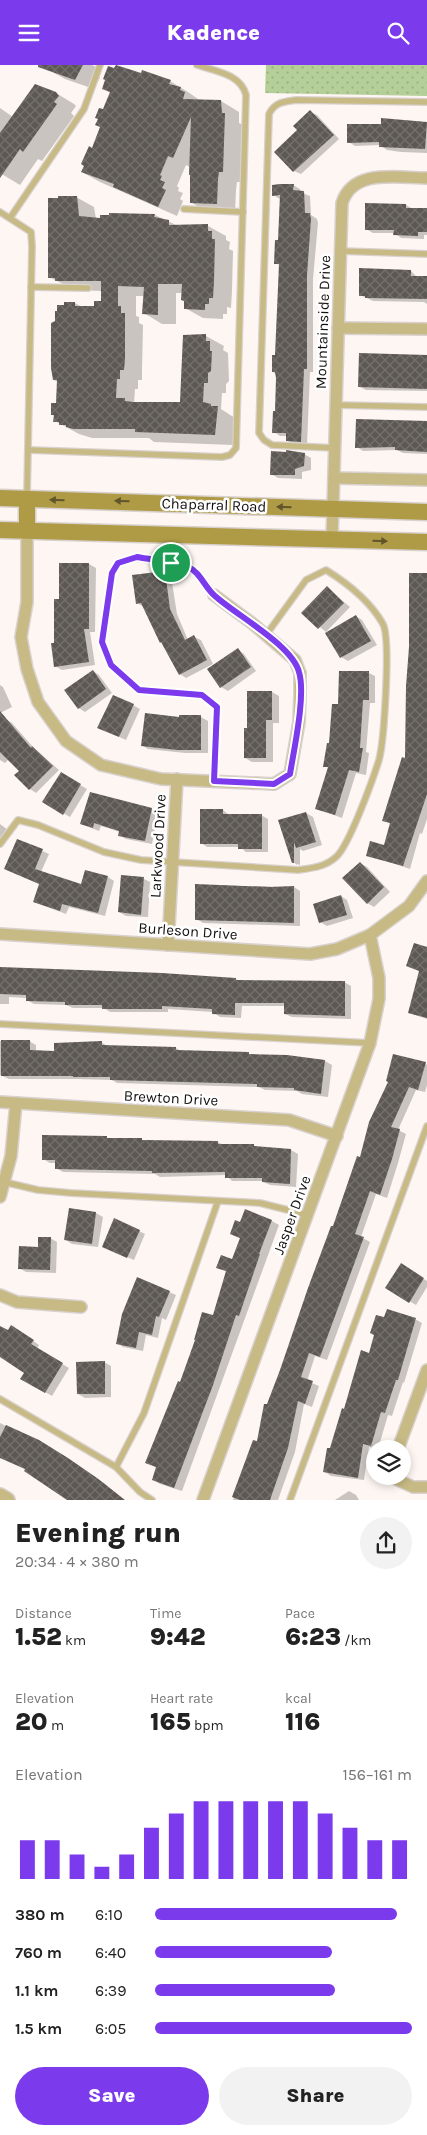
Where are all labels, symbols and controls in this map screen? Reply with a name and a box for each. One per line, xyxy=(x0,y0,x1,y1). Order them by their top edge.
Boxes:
icon: menu xyxy=(15,19,43,47)
icon: search xyxy=(384,19,412,47)
text: Kadence xyxy=(167,20,260,46)
street label: Mountainside Drive xyxy=(312,255,334,389)
street label: Chaparral Road xyxy=(161,494,267,516)
one-way arrow xyxy=(49,495,65,503)
one-way arrow xyxy=(113,497,129,505)
one-way arrow xyxy=(276,503,292,511)
one-way arrow xyxy=(372,537,388,545)
pin xyxy=(150,542,192,584)
icon: arrive xyxy=(157,549,185,577)
street label: Larkwood Drive xyxy=(146,794,170,898)
street label: Burleson Drive xyxy=(138,919,238,943)
street label: Brewton Drive xyxy=(123,1087,219,1109)
street label: Jasper Drive xyxy=(269,1173,315,1257)
map controls xyxy=(366,1440,411,1485)
button: layers xyxy=(366,1440,411,1485)
text: Evening run xyxy=(15,1516,181,1549)
button: share xyxy=(360,1517,412,1569)
text: 20:34 · 4 × 380 m xyxy=(15,1552,139,1571)
text: Distance xyxy=(15,1605,72,1622)
text: Time xyxy=(150,1605,181,1622)
text: Pace xyxy=(285,1605,315,1622)
text: 1.52 xyxy=(15,1622,62,1651)
text: 9:42 xyxy=(150,1622,205,1651)
text: 6:23 xyxy=(285,1622,341,1651)
text: km xyxy=(62,1632,86,1649)
text: /km xyxy=(341,1632,371,1649)
text: Elevation xyxy=(15,1690,74,1707)
text: Heart rate xyxy=(150,1690,213,1707)
text: kcal xyxy=(285,1690,312,1707)
text: 20 xyxy=(15,1707,48,1736)
text: 165 xyxy=(150,1707,191,1736)
text: 116 xyxy=(285,1707,320,1736)
text: m xyxy=(48,1717,64,1734)
text: bpm xyxy=(191,1717,224,1734)
text: Elevation xyxy=(15,1765,83,1784)
text: 156–161 m xyxy=(342,1765,412,1784)
text: 380 m xyxy=(15,1905,65,1924)
text: 6:10 xyxy=(95,1905,123,1924)
text: 760 m xyxy=(15,1943,62,1962)
text: 6:40 xyxy=(95,1943,126,1962)
text: 1.1 km xyxy=(15,1981,59,2000)
text: 6:39 xyxy=(95,1981,127,2000)
text: 1.5 km xyxy=(15,2019,62,2038)
text: 6:05 xyxy=(95,2019,126,2038)
button: Save xyxy=(15,2067,209,2125)
button: Share xyxy=(219,2067,412,2125)

